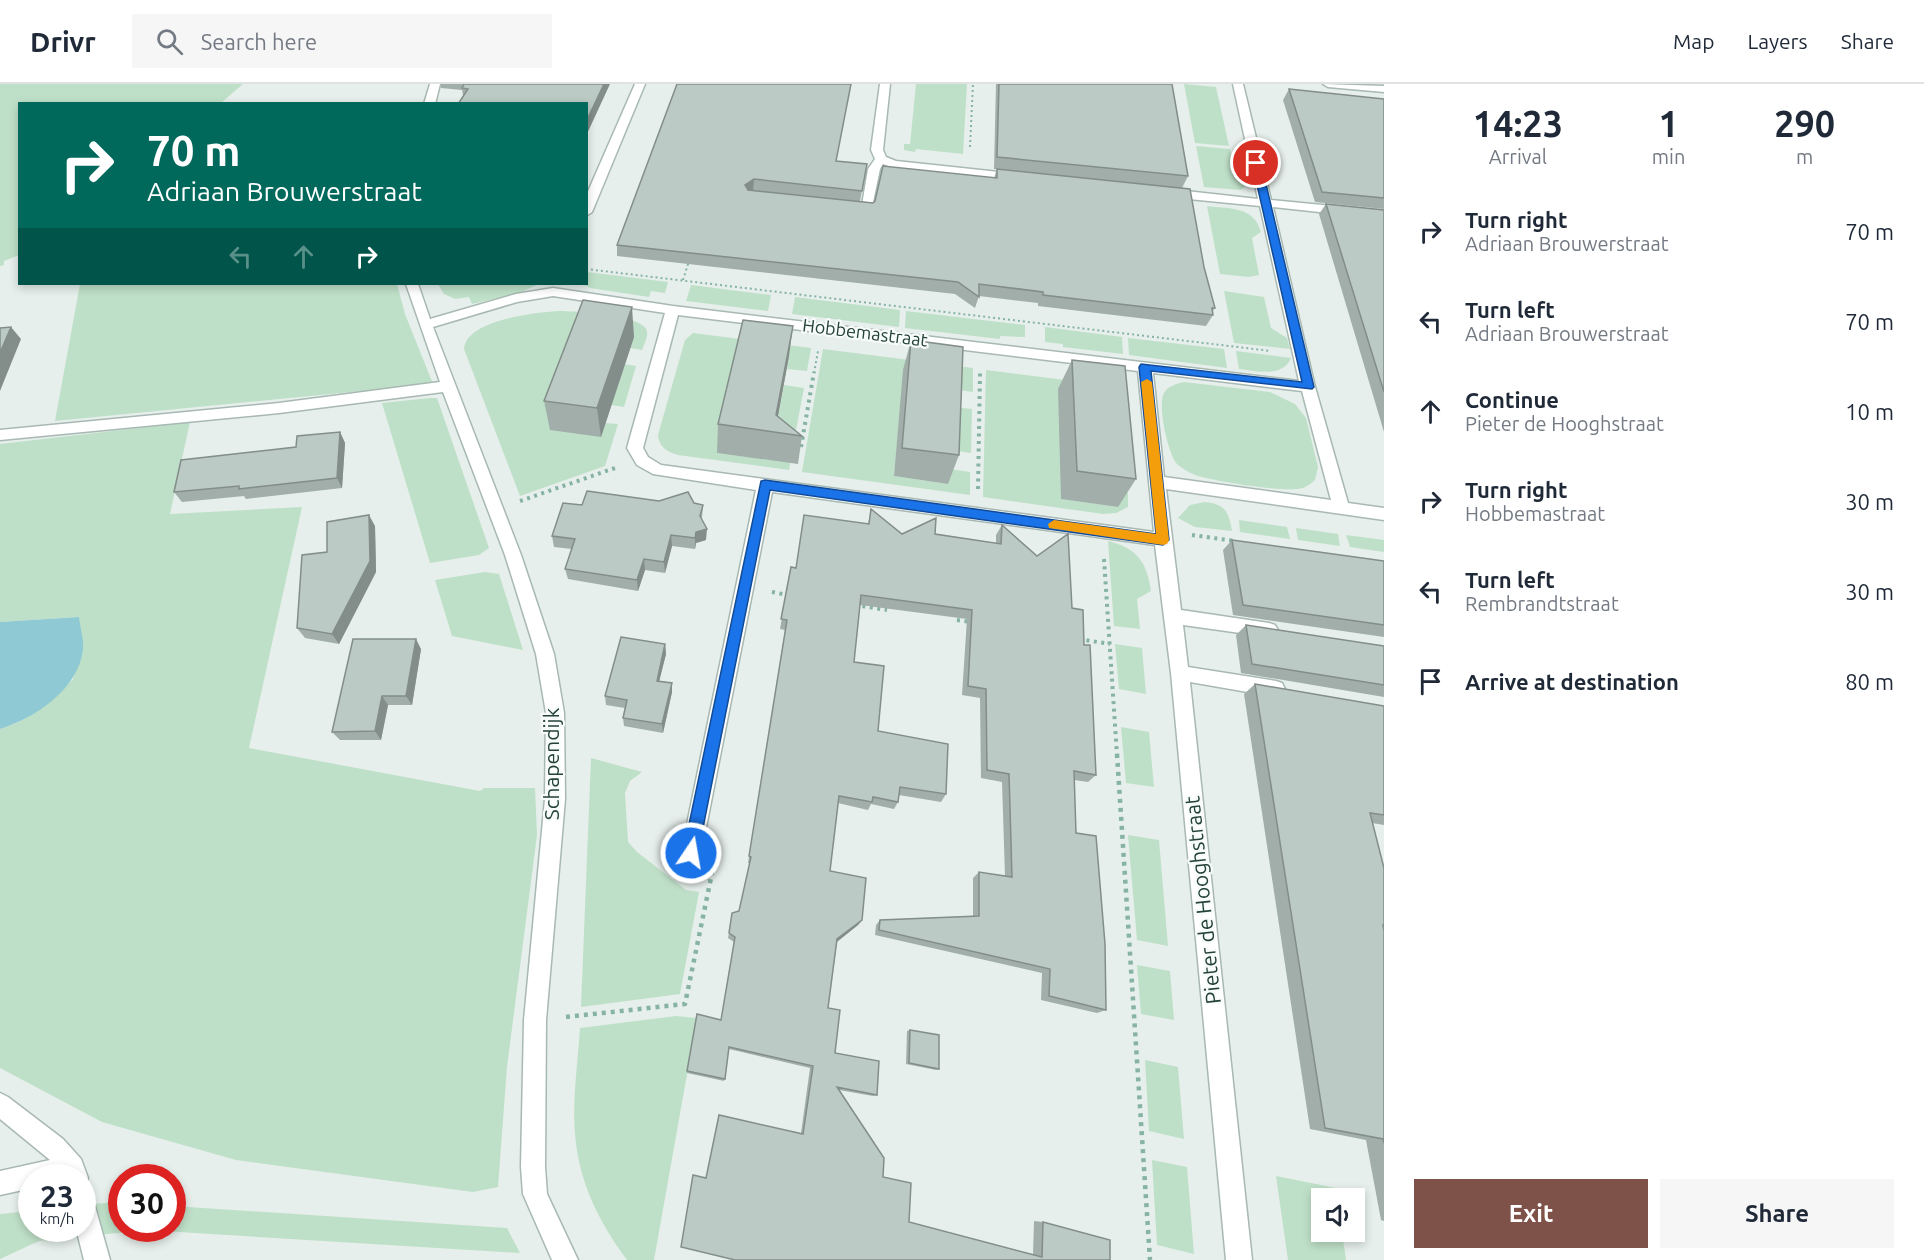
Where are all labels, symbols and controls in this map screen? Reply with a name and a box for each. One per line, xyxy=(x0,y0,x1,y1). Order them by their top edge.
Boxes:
search box xyxy=(132,14,552,68)
icon: search xyxy=(153,25,186,58)
text: Drivr xyxy=(30,26,96,57)
text: Search here xyxy=(201,29,317,54)
text: Map xyxy=(1673,29,1714,53)
text: Layers xyxy=(1747,29,1808,53)
text: Share xyxy=(1841,29,1894,53)
text: 14:23 xyxy=(1473,103,1563,144)
text: 1 xyxy=(1658,103,1679,144)
text: 290 xyxy=(1774,103,1835,144)
icon: right xyxy=(48,126,126,204)
text: 70 m xyxy=(147,127,241,174)
pin xyxy=(1230,137,1281,188)
text: Arrival xyxy=(1489,145,1547,168)
text: min xyxy=(1652,145,1685,168)
text: m xyxy=(1796,145,1813,168)
icon: arrive xyxy=(1239,146,1272,179)
text: Adriaan Brouwerstraat xyxy=(147,176,422,206)
text: Turn right xyxy=(1465,207,1567,232)
icon: right xyxy=(1414,215,1447,248)
text: 70 m xyxy=(1845,219,1894,244)
text: Adriaan Brouwerstraat xyxy=(1465,232,1669,255)
icon: left xyxy=(224,240,257,273)
icon: ahead xyxy=(287,240,320,273)
icon: right xyxy=(350,240,383,273)
text: Turn left xyxy=(1465,297,1555,322)
icon: left xyxy=(1414,305,1447,338)
text: 70 m xyxy=(1845,309,1894,334)
street label: Hobbemastraat xyxy=(801,314,929,350)
text: Adriaan Brouwerstraat xyxy=(1465,322,1669,345)
text: Continue xyxy=(1465,387,1559,412)
icon: ahead xyxy=(1414,395,1447,428)
text: 10 m xyxy=(1845,399,1894,424)
text: Pieter de Hooghstraat xyxy=(1465,412,1664,435)
text: Turn right xyxy=(1465,477,1567,502)
icon: right xyxy=(1414,485,1447,518)
text: 30 m xyxy=(1845,489,1894,514)
text: Hobbemastraat xyxy=(1465,502,1605,525)
text: Turn left xyxy=(1465,567,1555,592)
icon: left xyxy=(1414,575,1447,608)
text: 30 m xyxy=(1845,579,1894,604)
text: Rembrandtstraat xyxy=(1465,592,1619,615)
icon: arrive xyxy=(1414,665,1447,698)
text: Arrive at destination xyxy=(1465,669,1679,694)
text: 80 m xyxy=(1845,669,1894,694)
street label: Schapendijk xyxy=(539,707,563,820)
street label: Pieter de Hooghstraat xyxy=(1179,795,1225,1005)
position arrow xyxy=(659,821,723,885)
speed limit sign: 30 xyxy=(108,1164,186,1242)
text: 23 xyxy=(40,1179,74,1213)
button: Exit xyxy=(1414,1179,1648,1248)
button: Share xyxy=(1660,1179,1894,1248)
map controls xyxy=(1311,1188,1365,1242)
button: sound xyxy=(1311,1188,1365,1242)
text: km/h xyxy=(40,1210,74,1227)

